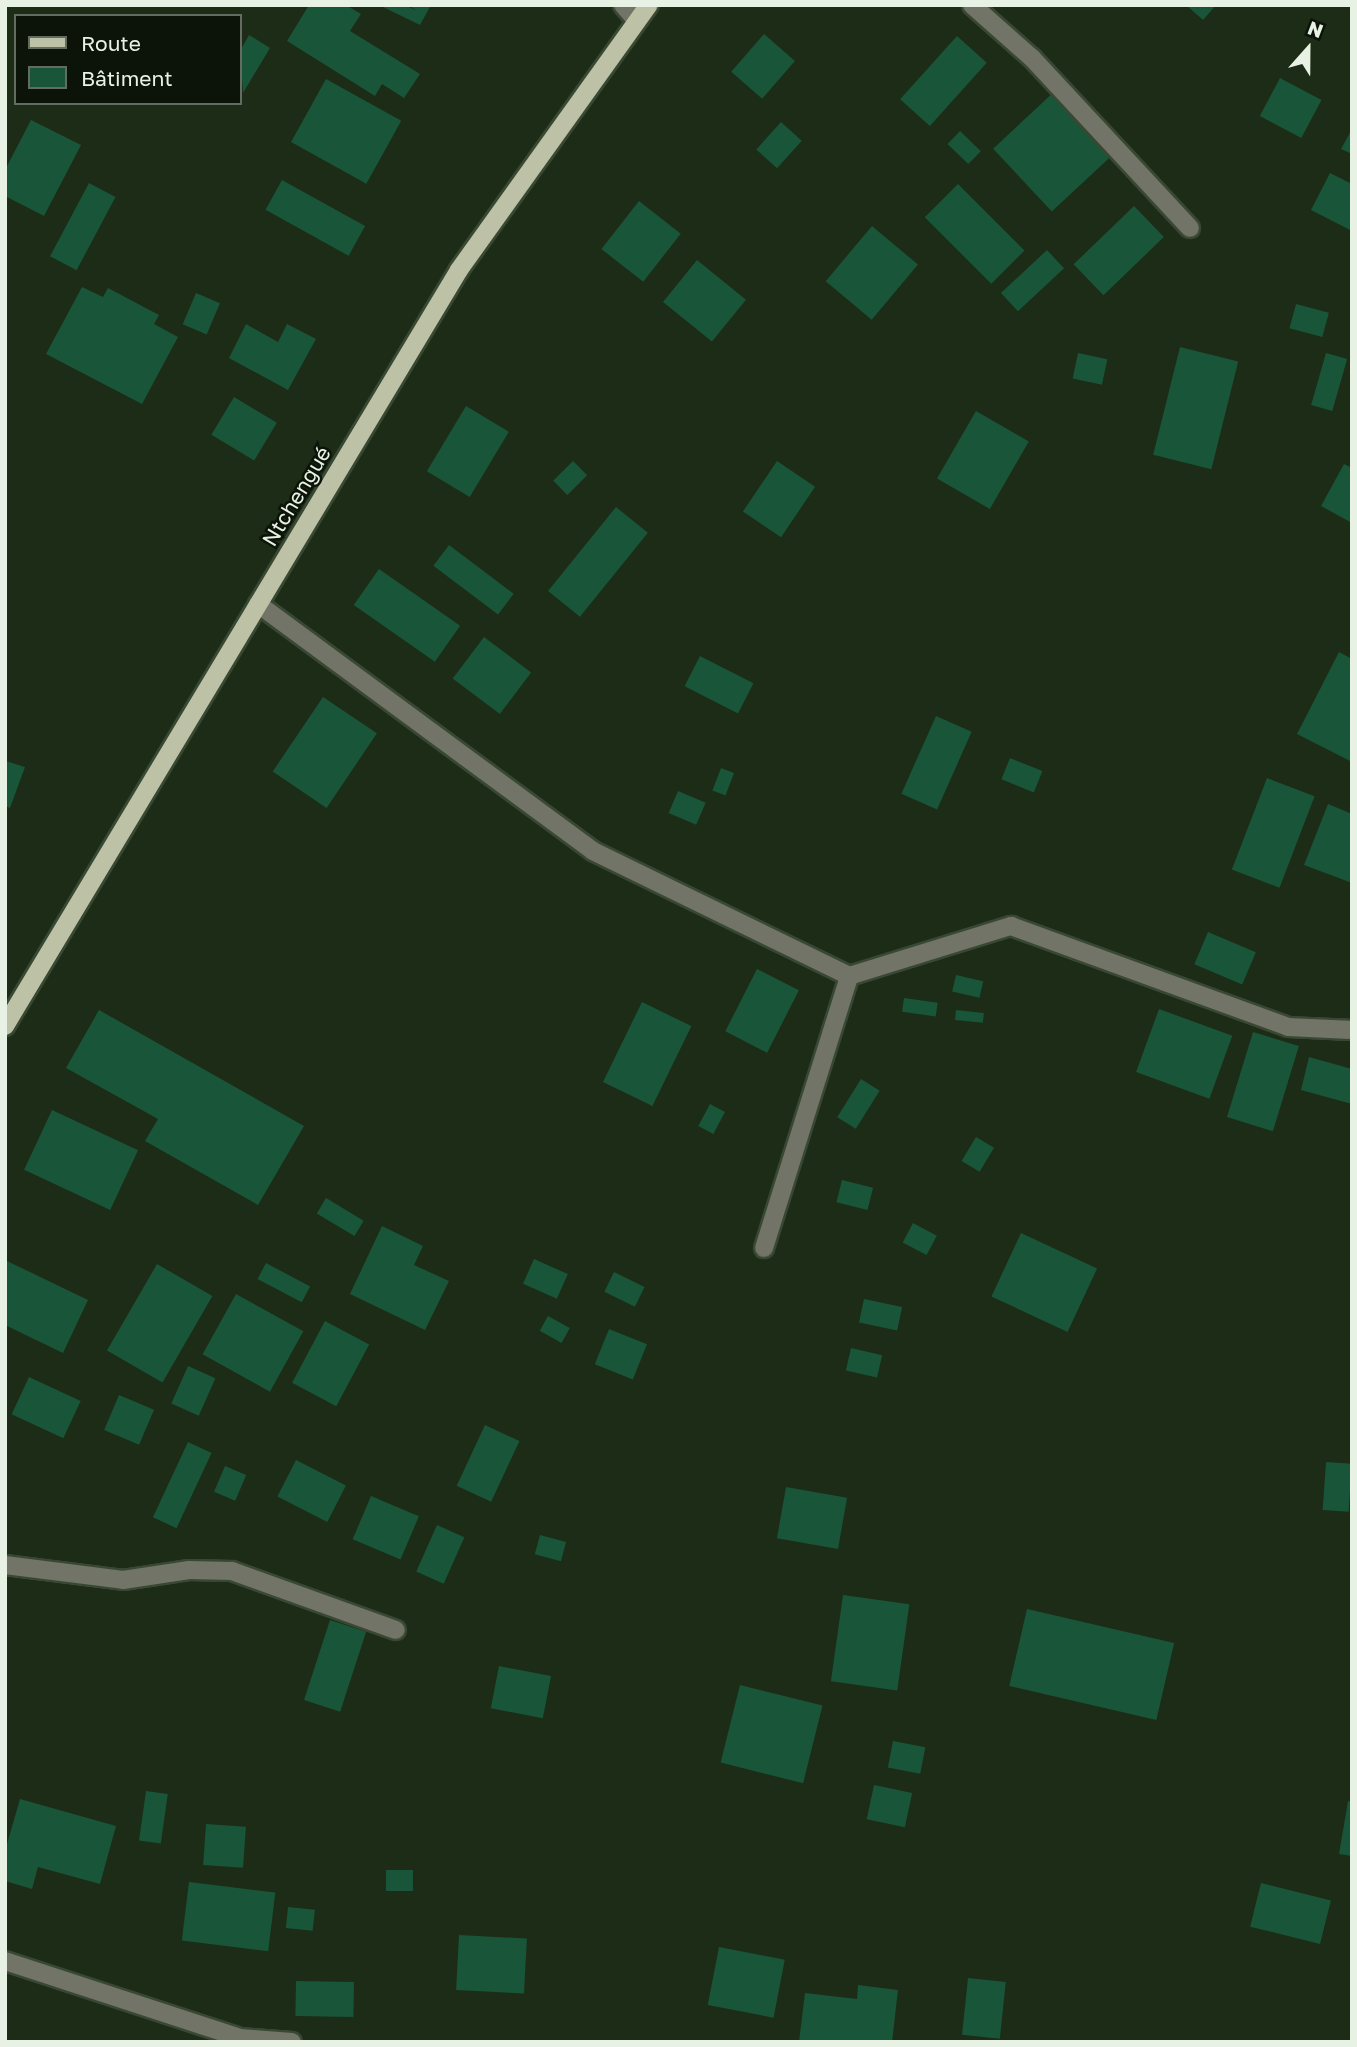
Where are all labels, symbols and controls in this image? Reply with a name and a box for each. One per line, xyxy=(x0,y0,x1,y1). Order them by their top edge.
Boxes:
legend xyxy=(14,14,242,105)
north arrow xyxy=(1273,14,1343,84)
text: N xyxy=(1305,16,1327,42)
text: Route xyxy=(81,30,141,56)
text: Bâtiment xyxy=(81,65,173,91)
street label: Ntchengué xyxy=(256,442,336,550)

